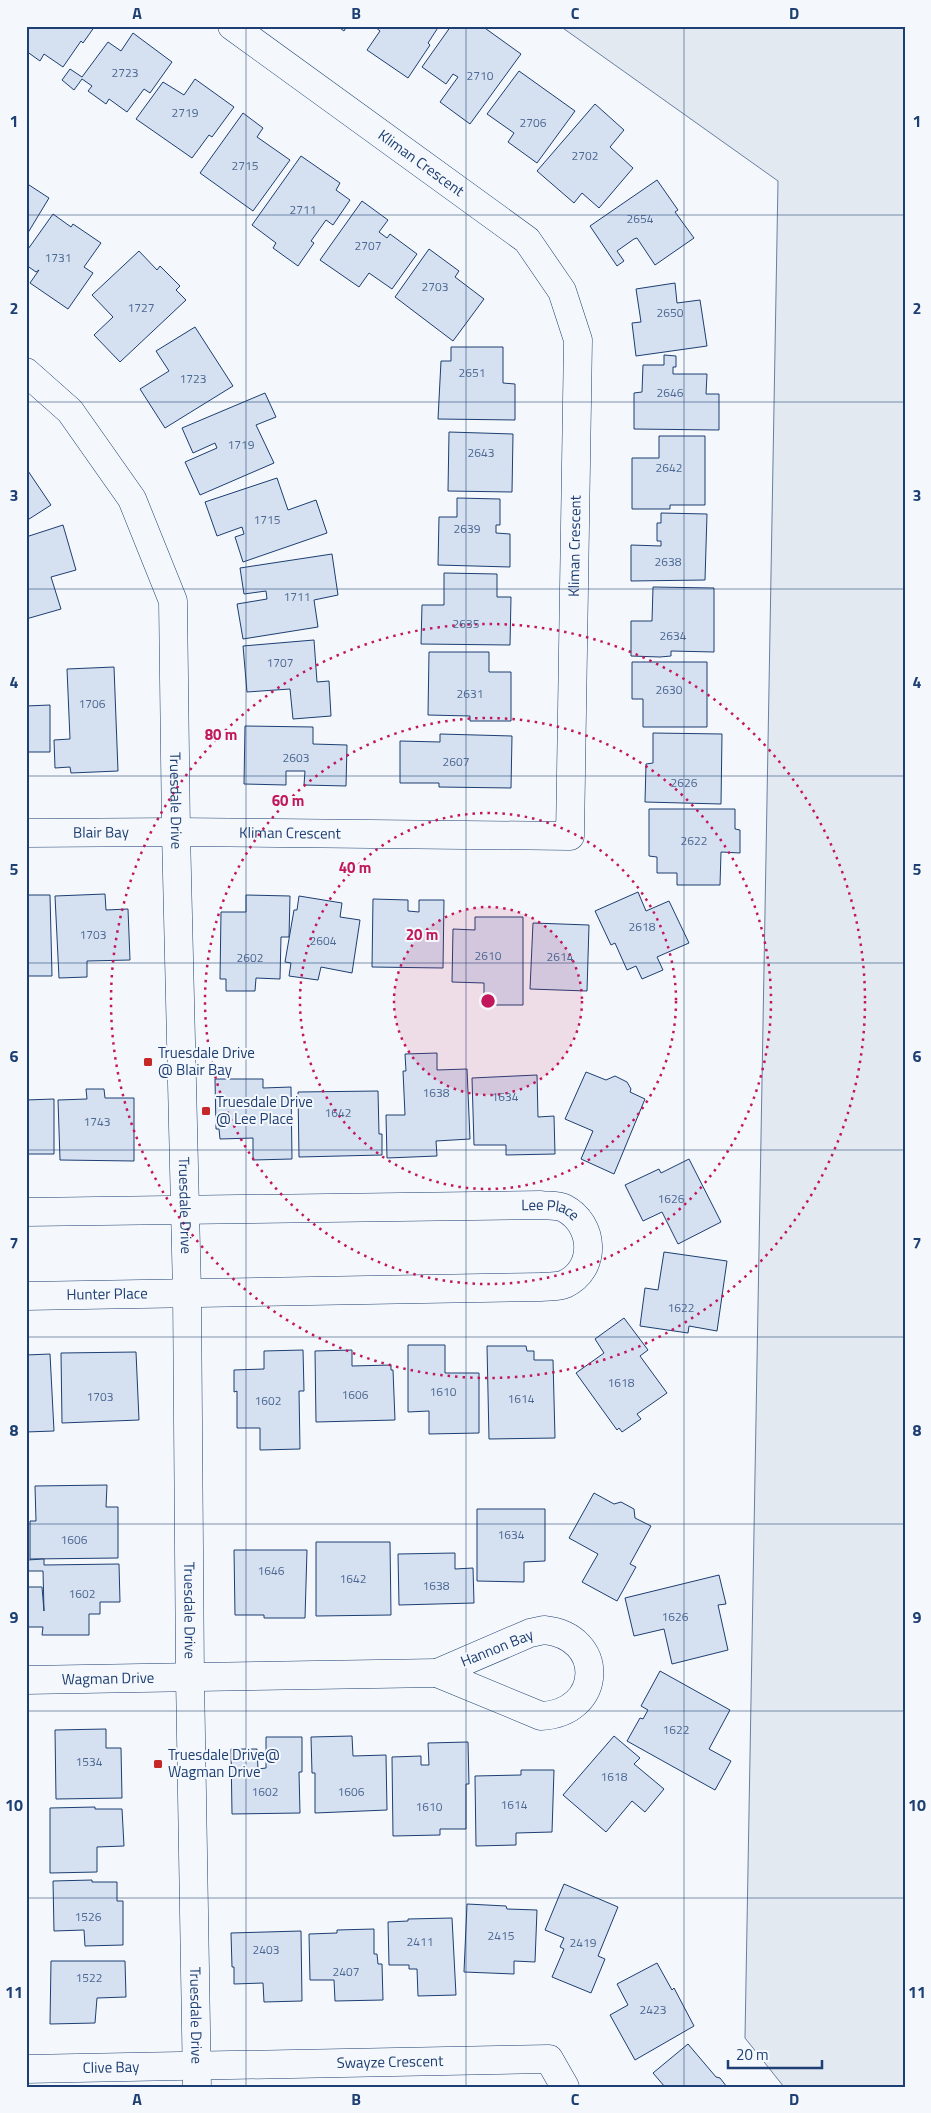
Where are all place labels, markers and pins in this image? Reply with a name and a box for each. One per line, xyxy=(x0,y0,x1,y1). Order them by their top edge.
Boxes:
centre of rings xyxy=(479,992,497,1010)
place label: Truesdale Drive @ Blair Bay xyxy=(158,1041,255,1081)
marker: Truesdale Drive @ Blair Bay xyxy=(142,1056,154,1068)
place label: Truesdale Drive @ Lee Place xyxy=(216,1090,313,1130)
marker: Truesdale Drive @ Lee Place xyxy=(200,1105,212,1117)
place label: Truesdale Drive@ Wagman Drive xyxy=(168,1743,280,1783)
marker: Truesdale Drive@ Wagman Drive xyxy=(152,1758,164,1770)

